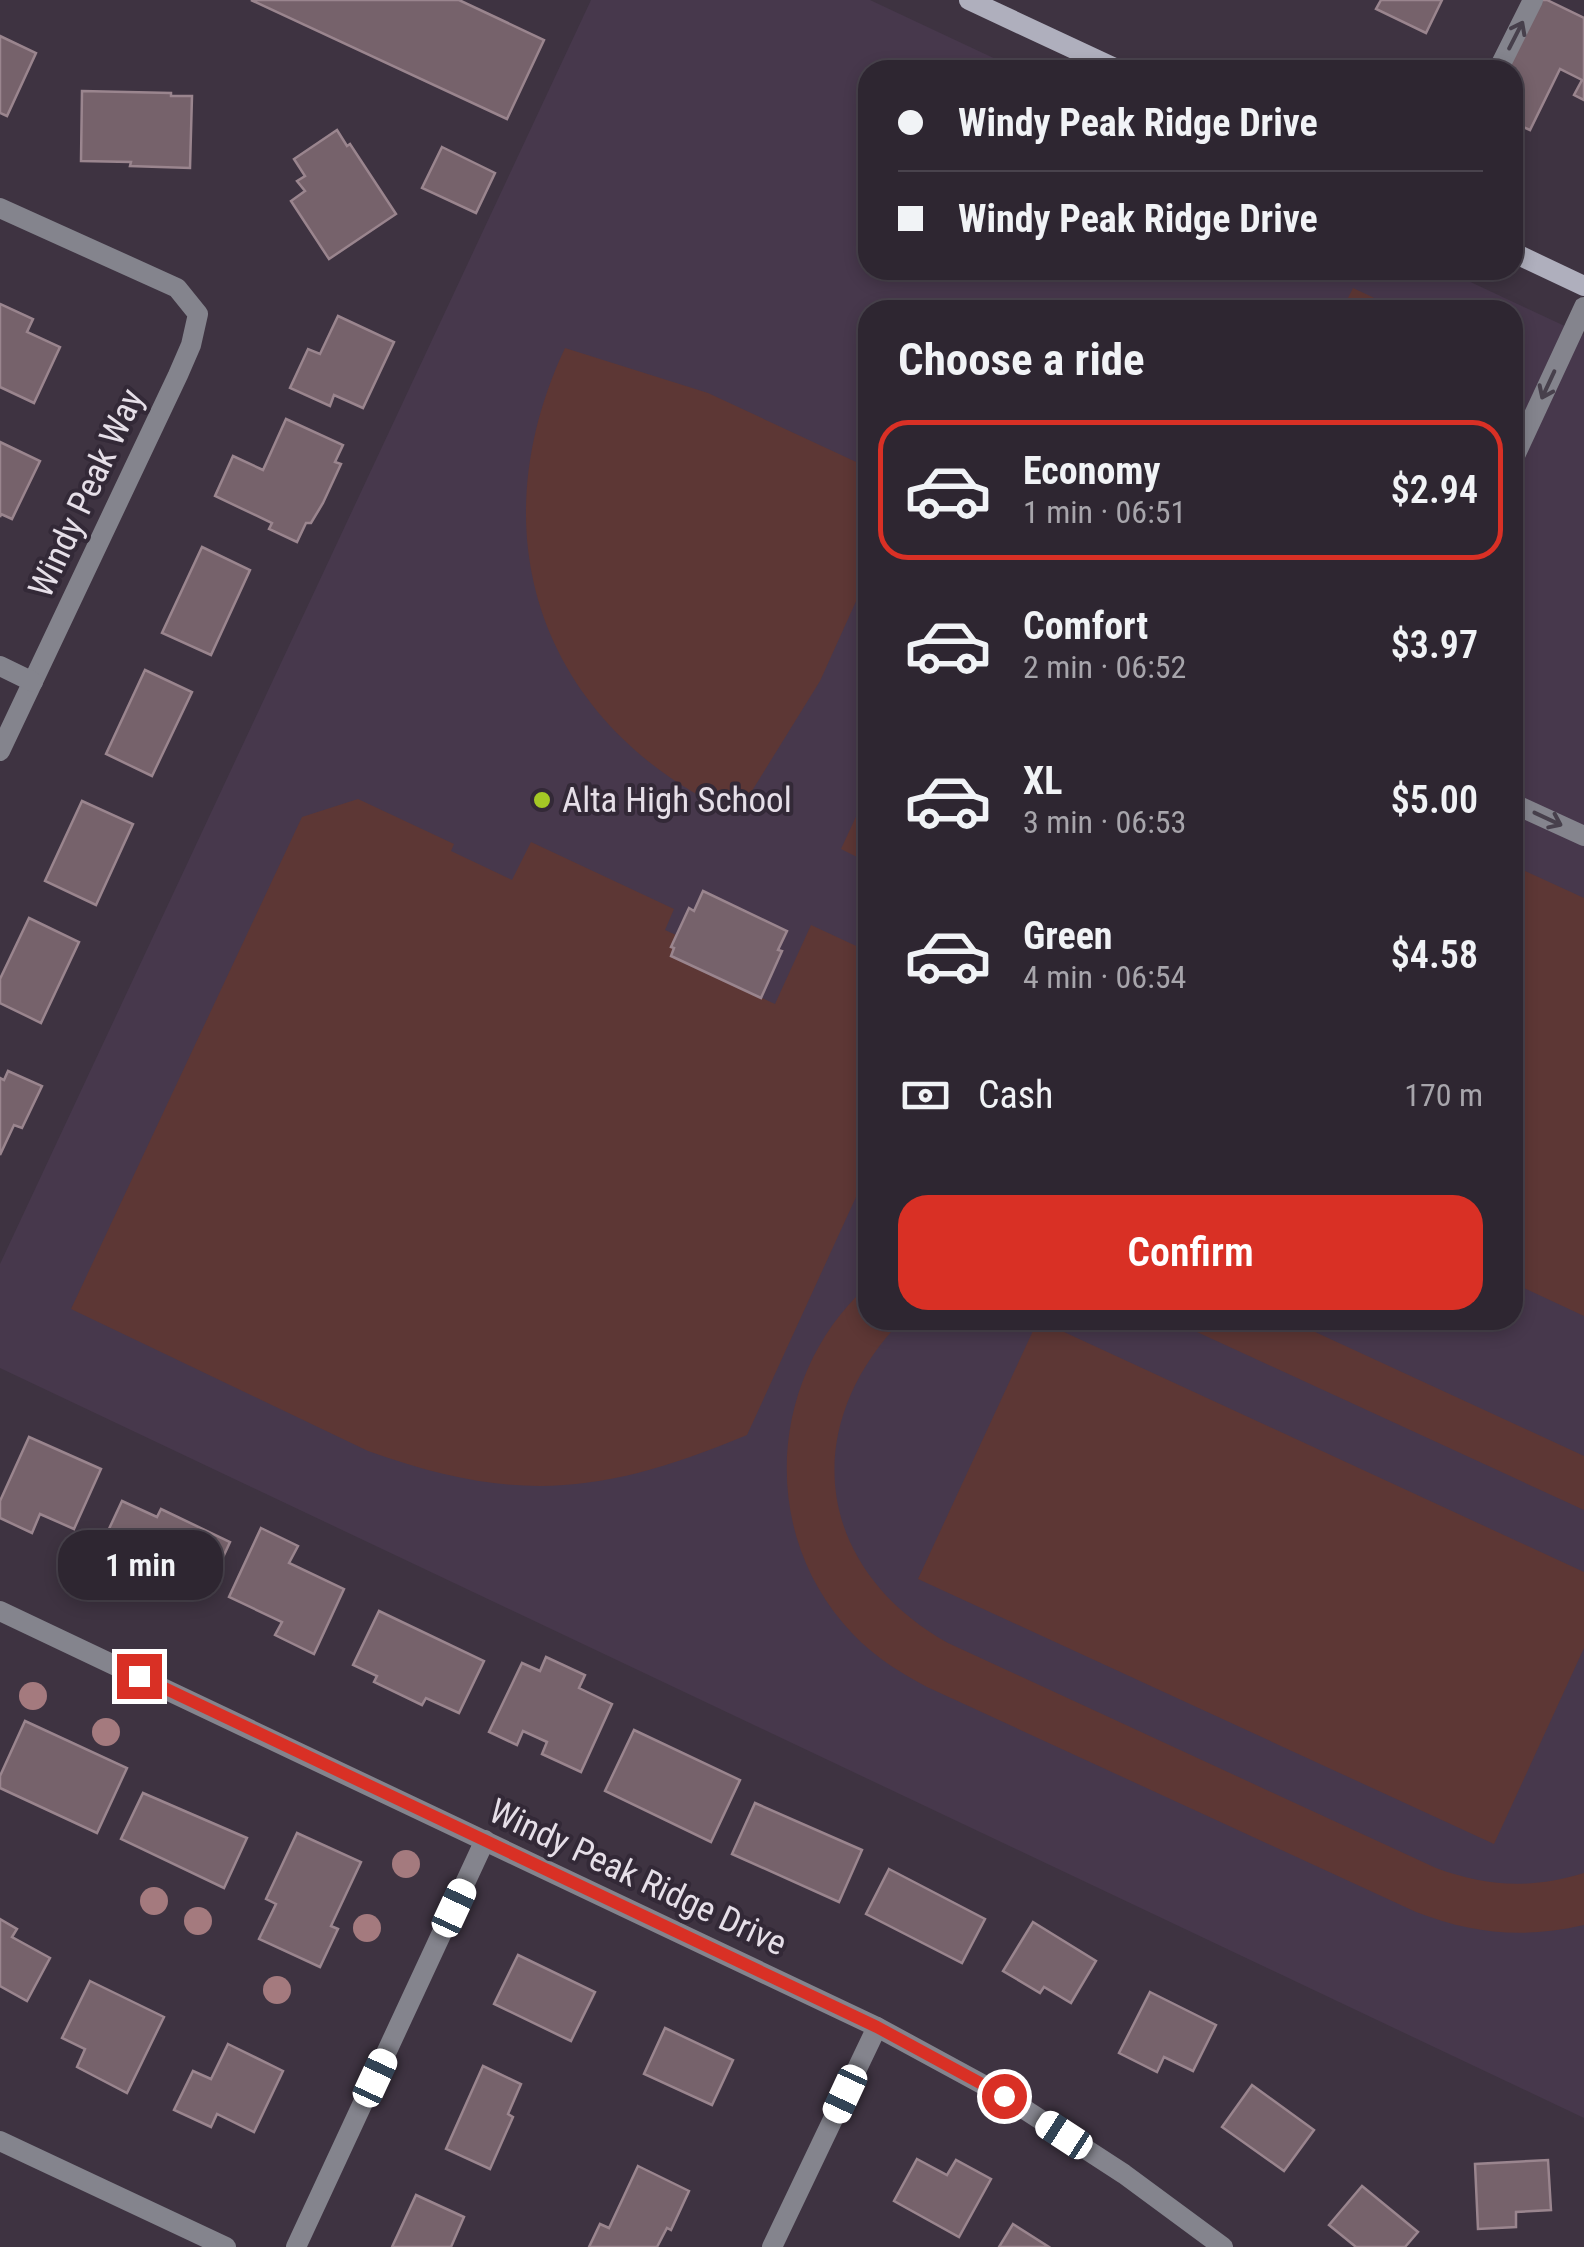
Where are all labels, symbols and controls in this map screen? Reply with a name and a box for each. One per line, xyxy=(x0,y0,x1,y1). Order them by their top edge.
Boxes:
one-way arrow xyxy=(1507,21,1526,51)
text: Windy Peak Ridge Drive xyxy=(958,101,1318,145)
text: Windy Peak Ridge Drive xyxy=(958,197,1318,241)
text: Choose a ride xyxy=(898,333,1145,386)
one-way arrow xyxy=(1538,369,1557,399)
street label: Windy Peak Way xyxy=(20,383,153,604)
icon: car xyxy=(903,445,993,535)
text: Economy xyxy=(1023,449,1160,493)
text: $2.94 xyxy=(1391,468,1478,512)
text: 1 min · 06:51 xyxy=(1023,493,1186,531)
icon: car xyxy=(903,600,993,690)
text: Comfort xyxy=(1023,604,1148,648)
text: $3.97 xyxy=(1391,623,1478,667)
text: 2 min · 06:52 xyxy=(1023,648,1186,686)
icon: car xyxy=(903,755,993,845)
text: XL xyxy=(1023,759,1062,803)
text: $5.00 xyxy=(1391,778,1478,822)
place label: Alta High School xyxy=(562,780,792,821)
marker: Alta High School xyxy=(531,789,553,811)
text: 3 min · 06:53 xyxy=(1023,803,1186,841)
one-way arrow xyxy=(1532,811,1562,830)
icon: car xyxy=(903,910,993,1000)
text: Green xyxy=(1023,914,1113,958)
text: $4.58 xyxy=(1391,933,1478,977)
text: 4 min · 06:54 xyxy=(1023,958,1186,996)
icon: cash xyxy=(898,1068,953,1123)
text: Cash xyxy=(978,1073,1053,1117)
text: 170 m xyxy=(1404,1076,1483,1114)
button: Confirm xyxy=(898,1195,1483,1310)
callout: 1 min xyxy=(56,1531,222,1601)
text: 1 min xyxy=(105,1546,176,1584)
route end xyxy=(117,1654,162,1699)
street label: Windy Peak Ridge Drive xyxy=(483,1791,793,1964)
car xyxy=(428,1874,480,1942)
car xyxy=(349,2044,401,2112)
car xyxy=(819,2060,871,2128)
route start xyxy=(982,2074,1027,2119)
car xyxy=(1031,2106,1097,2164)

